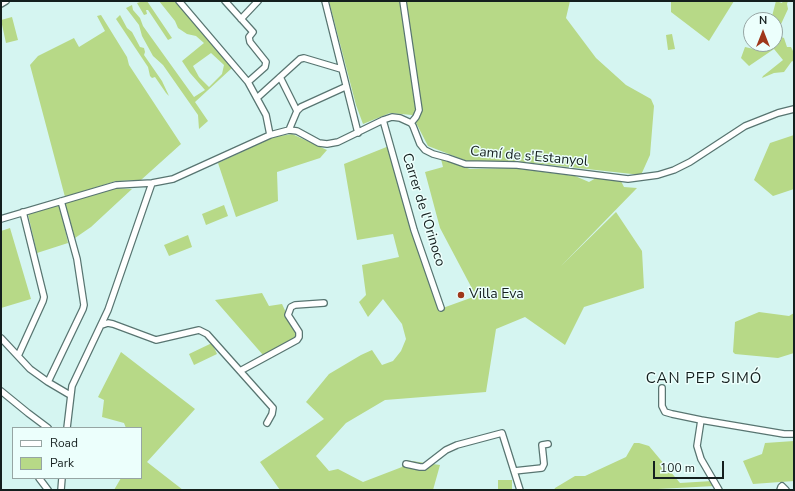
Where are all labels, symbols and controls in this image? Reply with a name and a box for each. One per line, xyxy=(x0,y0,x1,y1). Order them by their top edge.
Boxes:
north arrow xyxy=(743,12,783,52)
text: N xyxy=(759,13,767,28)
street label: Camí de s'Estanyol xyxy=(469,143,589,171)
street label: Carrer de l'Orinoco xyxy=(398,151,448,269)
place label: Villa Eva xyxy=(469,287,524,303)
marker: Villa Eva xyxy=(456,290,466,300)
district label: CAN PEP SIMÓ xyxy=(646,370,762,388)
legend xyxy=(12,427,142,479)
text: Road xyxy=(50,435,78,451)
scale bar xyxy=(655,453,726,479)
text: Park xyxy=(50,455,74,471)
text: 100 m xyxy=(660,460,695,476)

